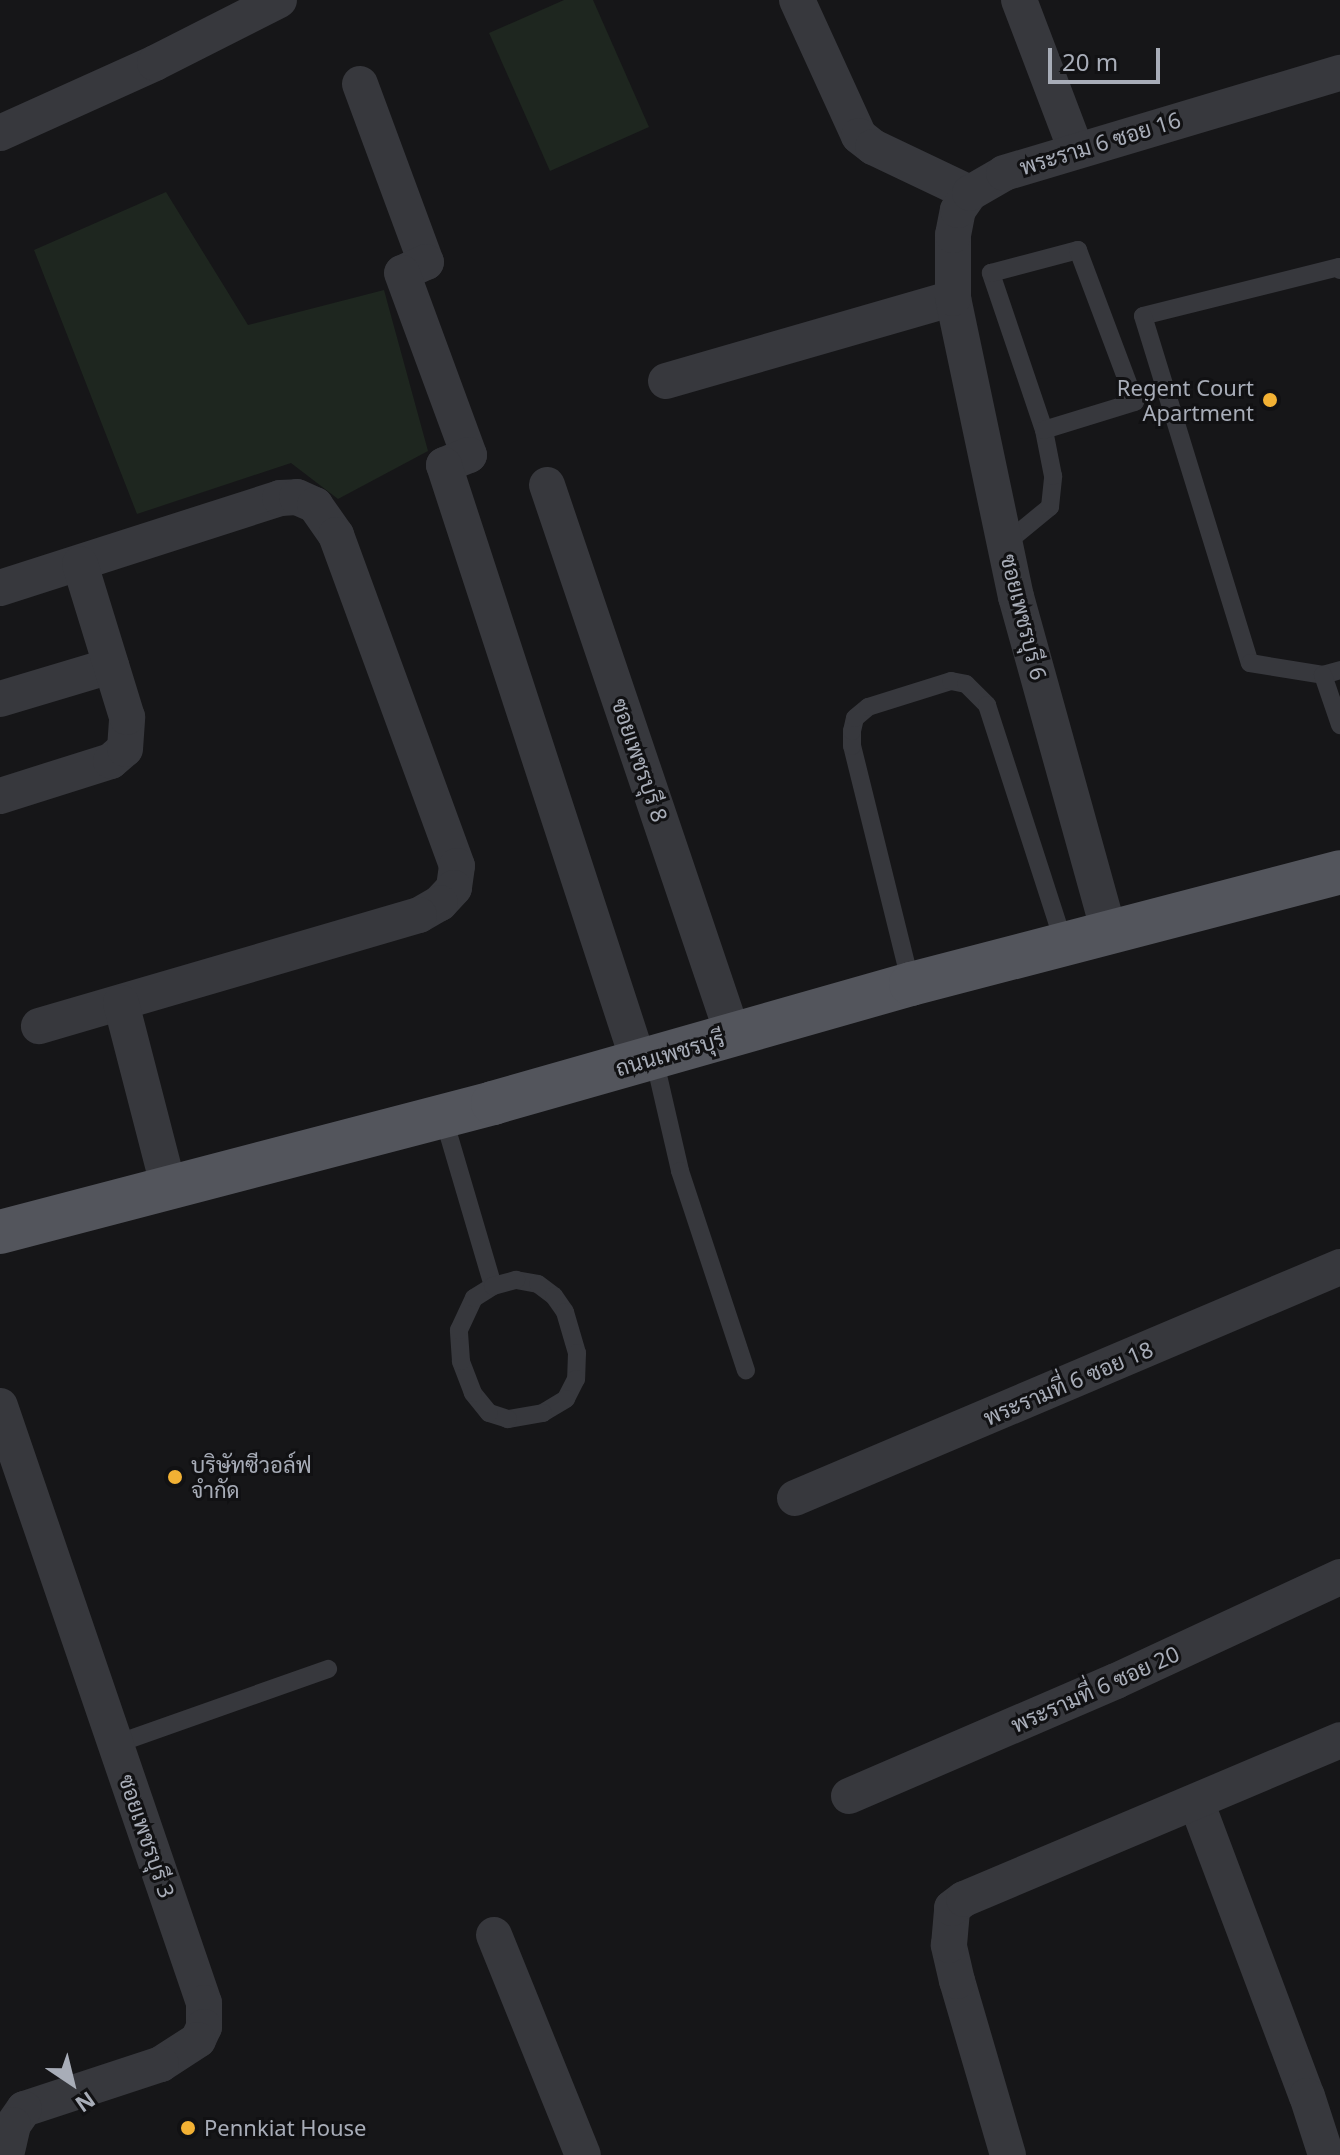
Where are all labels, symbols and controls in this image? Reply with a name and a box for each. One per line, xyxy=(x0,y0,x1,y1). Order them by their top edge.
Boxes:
scale bar xyxy=(1052,32,1164,82)
text: 20 m xyxy=(1062,45,1118,78)
street label: พระราม 6 ซอย 16 xyxy=(1016,106,1184,180)
place label: Regent Court Apartment xyxy=(1117,374,1254,426)
marker: Regent Court Apartment xyxy=(1261,391,1279,409)
street label: ซอยเพชรบุรี 6 xyxy=(996,551,1052,683)
street label: ซอยเพชรบุรี 8 xyxy=(607,695,673,825)
street label: ถนนเพชรบุรี xyxy=(612,1025,728,1081)
street label: พระรามที่ 6 ซอย 18 xyxy=(979,1335,1157,1431)
place label: บริษัทซีวอล์ฟ จำกัด xyxy=(191,1451,312,1502)
marker: บริษัทซีวอล์ฟ จำกัด xyxy=(166,1468,184,1486)
street label: พระรามที่ 6 ซอย 20 xyxy=(1007,1640,1183,1738)
street label: ซอยเพชรบุรี 3 xyxy=(114,1771,180,1901)
north arrow xyxy=(32,2043,112,2123)
text: N xyxy=(70,2085,102,2120)
place label: Pennkiat House xyxy=(204,2115,366,2141)
marker: Pennkiat House xyxy=(179,2119,197,2137)

